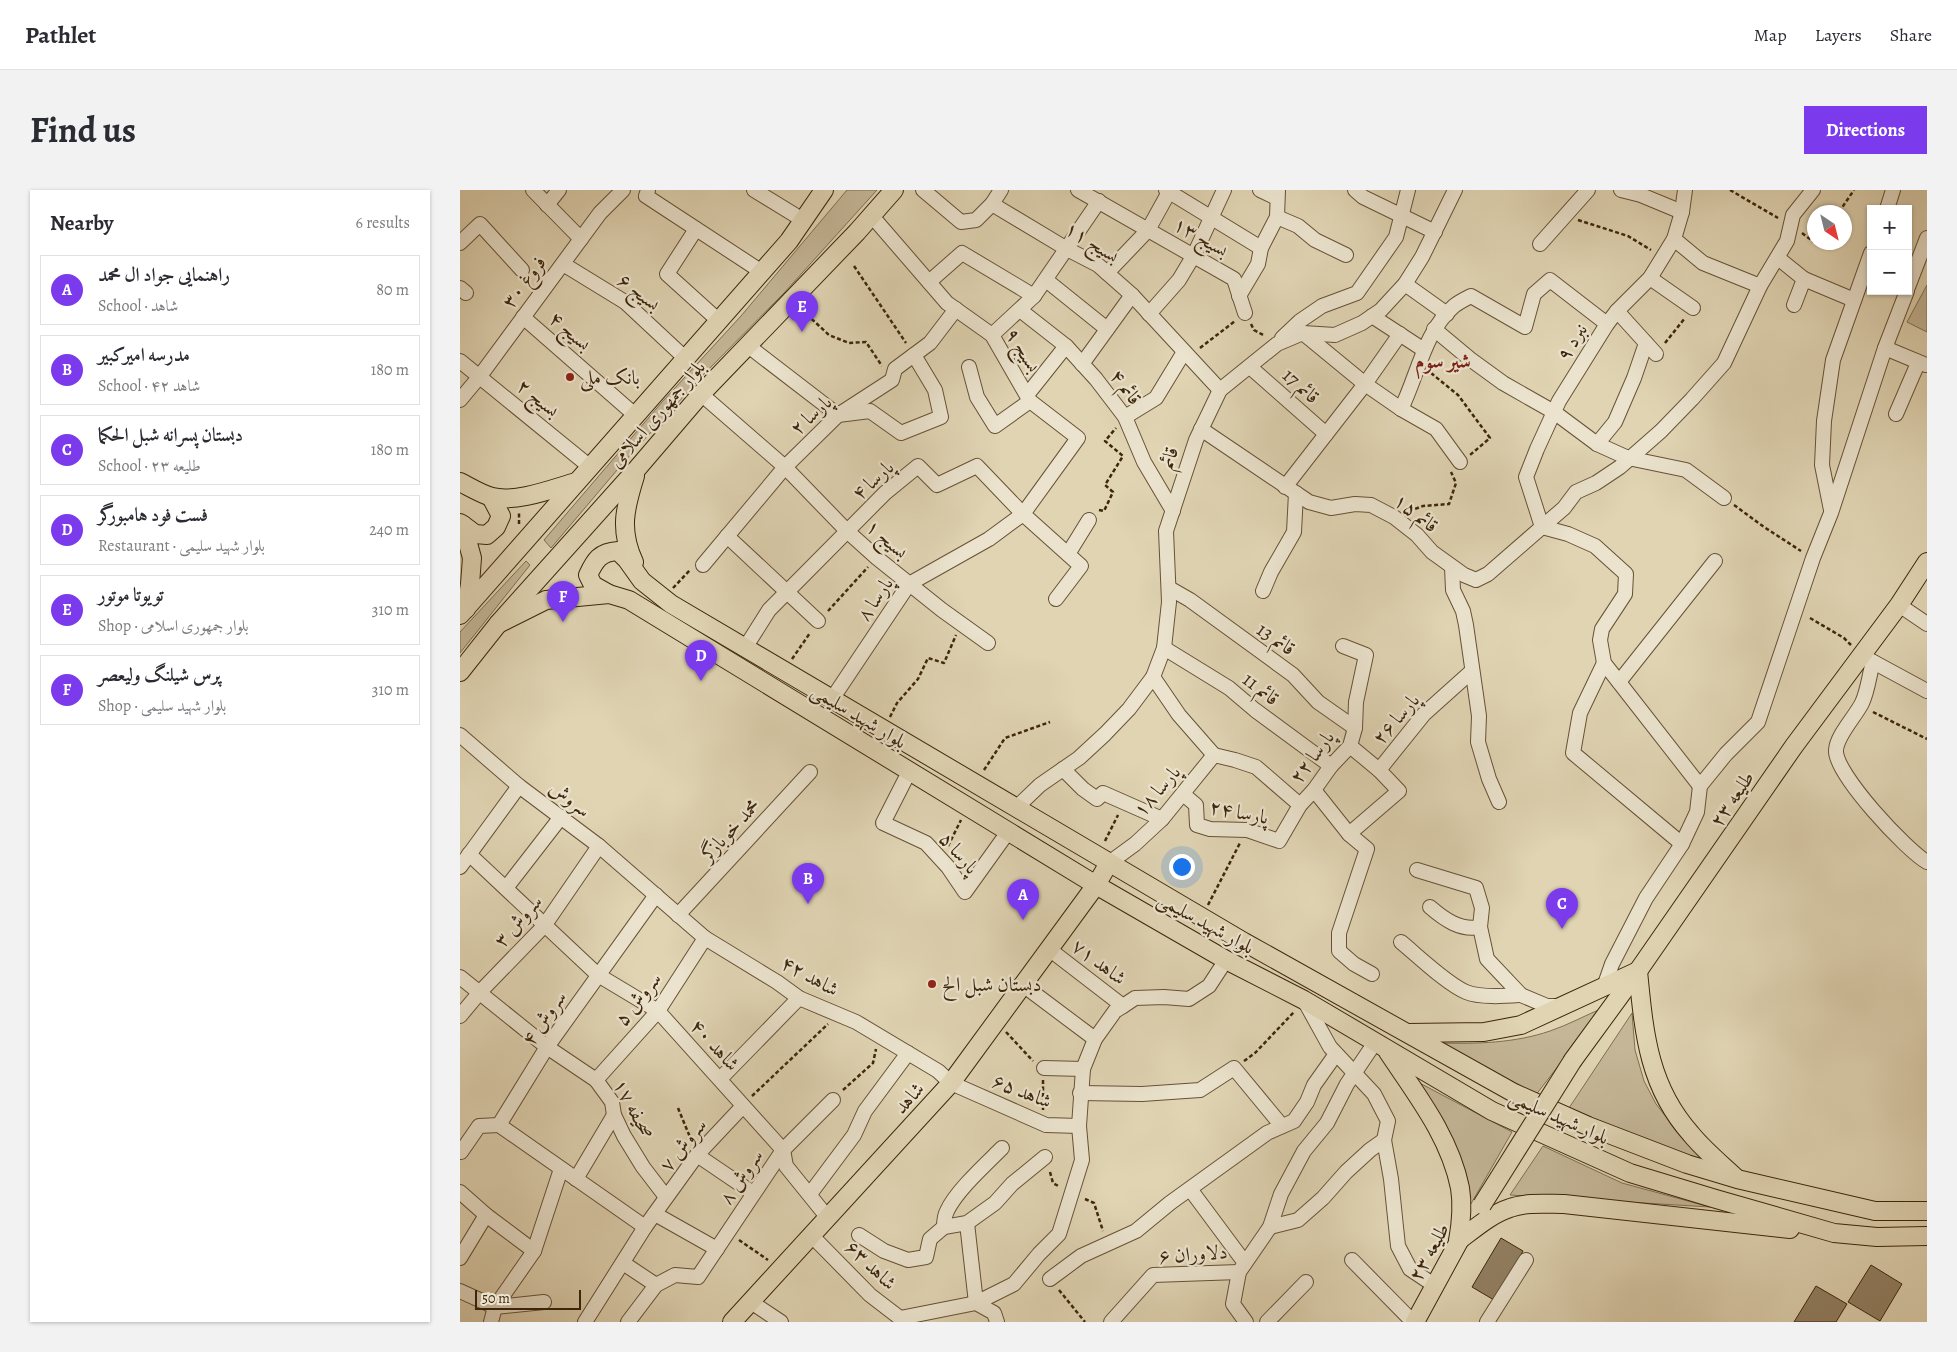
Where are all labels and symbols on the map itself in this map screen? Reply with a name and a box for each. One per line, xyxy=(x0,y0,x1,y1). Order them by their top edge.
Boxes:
north arrow xyxy=(1807,205,1852,250)
street label: بسیج ۱۳ xyxy=(1167,210,1234,267)
street label: بسیج ۱۱ xyxy=(1058,215,1125,273)
street label: فروغ ۳۰ xyxy=(495,250,556,316)
street label: بسیج ۶ xyxy=(609,267,667,321)
pin: E xyxy=(786,291,818,332)
street label: بسیج ۴ xyxy=(541,305,597,360)
street label: نبرد ۹ xyxy=(1550,318,1594,366)
street label: بسیج ۹ xyxy=(996,323,1047,380)
district label: شیر سوم xyxy=(1415,347,1471,380)
street label: بلوار جمهوری اسلامی xyxy=(603,354,711,474)
street label: قائم 17 xyxy=(1274,362,1325,413)
place label: بانک ملی xyxy=(580,364,640,392)
street label: قائم ۴ xyxy=(1101,364,1148,413)
marker: بانک ملی xyxy=(564,371,576,383)
street label: بسیج ۲ xyxy=(509,373,565,427)
street label: پارسا ۲ xyxy=(784,388,839,442)
street label: قائم xyxy=(1153,443,1189,474)
street label: پارسا ۴ xyxy=(846,453,901,507)
street label: قائم ۱۵ xyxy=(1386,487,1444,542)
street label: بسیج ۱ xyxy=(858,513,914,568)
street label: پارسا ۸ xyxy=(850,571,901,627)
pin: F xyxy=(547,581,579,622)
street label: قائم 13 xyxy=(1249,616,1301,665)
pin: D xyxy=(685,640,717,681)
street label: قائم 11 xyxy=(1234,666,1285,715)
street label: بلوار شهید سلیمی xyxy=(806,677,912,755)
street label: پارسا ۲۶ xyxy=(1366,687,1427,751)
street label: پارسا ۲۲ xyxy=(1283,724,1342,790)
street label: پارسا ۱۸ xyxy=(1127,759,1188,823)
street label: طلیعه ۲۳ xyxy=(1703,766,1761,832)
street label: سروش xyxy=(544,774,596,824)
street label: محمد خوبازگر xyxy=(693,793,766,869)
street label: پارسا ۲۴ xyxy=(1207,793,1272,832)
street label: پارسا ۵ xyxy=(932,826,986,882)
your location xyxy=(1169,854,1195,880)
pin: B xyxy=(792,863,824,904)
pin: A xyxy=(1007,879,1039,920)
street label: بلوار شهید سلیمی xyxy=(1153,885,1259,961)
pin: C xyxy=(1546,888,1578,929)
street label: سروش ۳ xyxy=(488,889,548,953)
street label: شاهد ۷۱ xyxy=(1066,933,1132,991)
street label: شاهد ۴۲ xyxy=(776,949,844,1003)
street label: سروش ۵ xyxy=(608,966,668,1032)
place label: دبستان شبل الح xyxy=(942,971,1041,1001)
marker: دبستان شبل الح xyxy=(926,978,938,990)
street label: سروش ۴ xyxy=(515,985,573,1051)
street label: شاهد ۴۰ xyxy=(684,1013,746,1077)
street label: شاهد ۶۵ xyxy=(988,1067,1056,1115)
street label: صحیفه ۱۷ xyxy=(607,1074,661,1144)
street label: شاهد xyxy=(887,1076,931,1120)
street label: بلوار شهید سلیمی xyxy=(1505,1083,1613,1151)
street label: سروش ۷ xyxy=(653,1113,713,1177)
street label: سروش ۸ xyxy=(713,1144,769,1210)
street label: طلیعه ۲۳ xyxy=(1402,1218,1456,1286)
street label: شاهد ۶۳ xyxy=(839,1234,903,1296)
street label: دلاوران ۶ xyxy=(1158,1238,1228,1270)
scale bar xyxy=(475,1287,581,1310)

